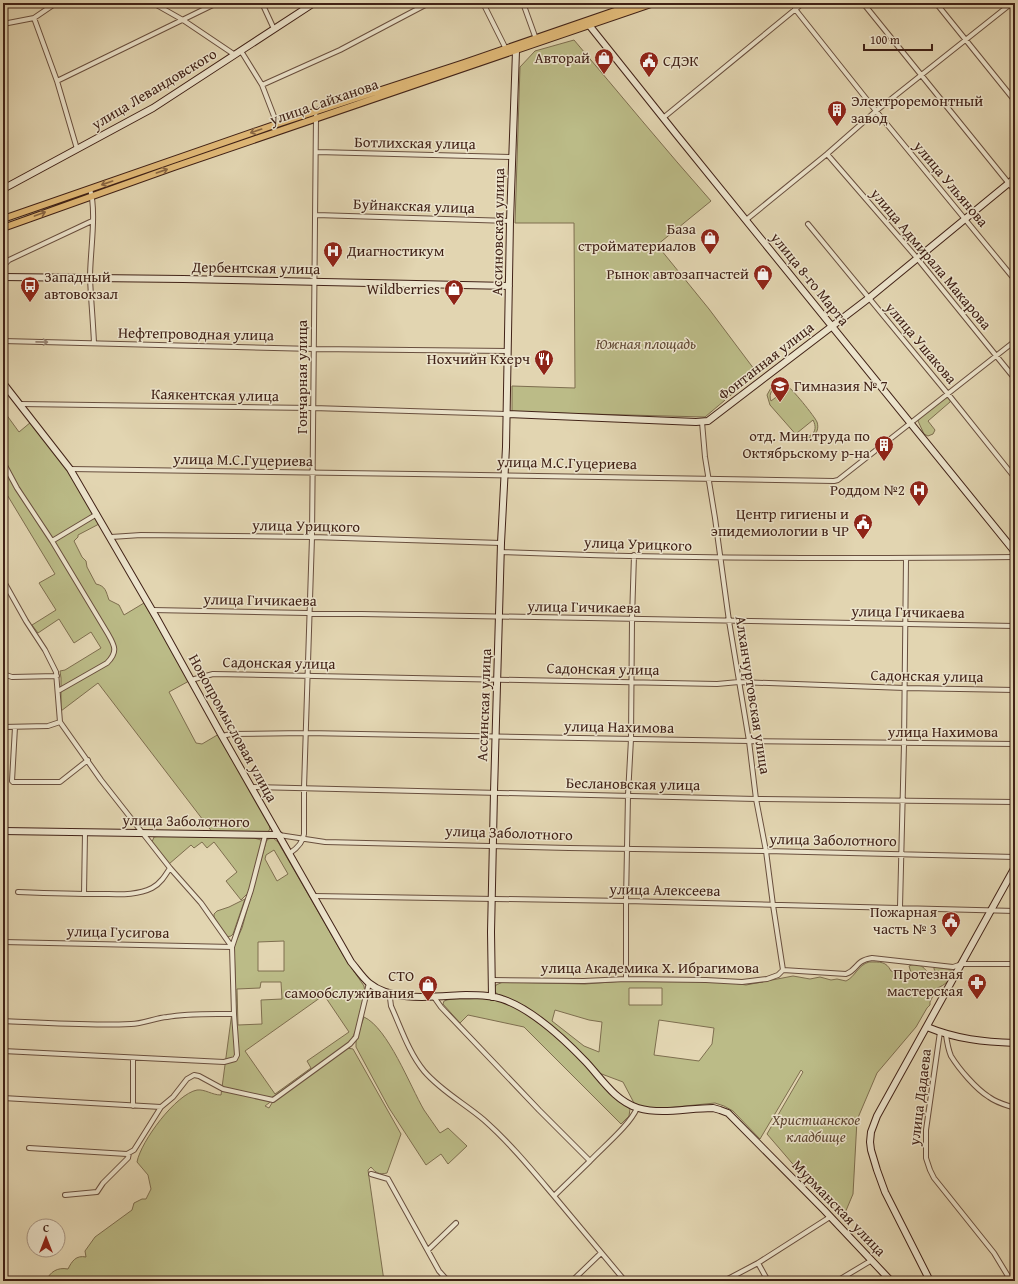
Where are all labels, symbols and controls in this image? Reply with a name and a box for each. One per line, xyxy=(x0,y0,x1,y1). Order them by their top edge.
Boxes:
scale bar xyxy=(864,26,932,52)
text: 100 m xyxy=(870,31,900,48)
street label: улица Левандовского xyxy=(86,43,221,135)
place label: Авторай xyxy=(535,47,590,68)
shop icon: Авторай xyxy=(593,47,615,75)
public building icon: СДЭК xyxy=(638,50,660,78)
place label: СДЭК xyxy=(663,50,699,71)
street label: улица Сайханова xyxy=(266,73,382,130)
place label: Электроремонтный завод xyxy=(851,90,983,128)
building icon: Электроремонтный завод xyxy=(826,99,848,127)
one-way arrow xyxy=(250,128,262,136)
street label: Ботлихская улица xyxy=(354,131,477,154)
street label: улица Ульянова xyxy=(908,135,994,232)
one-way arrow xyxy=(156,166,168,174)
street label: Ассиновская улица xyxy=(486,167,509,296)
one-way arrow xyxy=(101,179,113,187)
street label: улица Адмирала Макарова xyxy=(865,183,997,335)
street label: Буйнакская улица xyxy=(353,193,476,218)
one-way arrow xyxy=(33,210,45,218)
place label: База стройматериалов xyxy=(578,218,697,256)
shop icon: База стройматериалов xyxy=(699,227,721,255)
street label: улица 8-го Марта xyxy=(765,227,855,331)
hospital icon: Диагностикум xyxy=(322,240,344,268)
place label: Диагностикум xyxy=(346,240,445,261)
street label: Дербентская улица xyxy=(191,256,321,279)
place label: Рынок автозапчастей xyxy=(606,263,749,284)
shop icon: Рынок автозапчастей xyxy=(752,263,774,291)
place label: Западный автовокзал xyxy=(44,266,118,304)
bus stop icon: Западный автовокзал xyxy=(19,275,41,303)
place label: Wildberries xyxy=(366,278,440,299)
shop icon: Wildberries xyxy=(443,278,465,306)
street label: улица Ушакова xyxy=(880,296,963,389)
street label: Фонтанная улица xyxy=(713,316,819,405)
street label: Гончарная улица xyxy=(291,319,312,434)
street label: Нефтепроводная улица xyxy=(118,322,275,345)
park label: Южная площадь xyxy=(596,333,696,354)
one-way arrow xyxy=(35,338,48,346)
place label: Нохчийн Кхерч xyxy=(427,348,530,369)
restaurant icon: Нохчийн Кхерч xyxy=(533,348,555,376)
school or university icon: Гимназия № 7 xyxy=(769,375,791,403)
place label: Гимназия № 7 xyxy=(794,375,888,396)
street label: Каякентская улица xyxy=(151,383,280,406)
place label: отд. Мин.труда по Октябрьскому р-на xyxy=(742,425,871,463)
building icon: отд. Мин.труда по Октябрьскому р-на xyxy=(873,434,895,462)
street label: улица М.С.Гуцериева xyxy=(172,448,314,471)
street label: улица М.С.Гуцериева xyxy=(496,451,638,474)
place label: Роддом №2 xyxy=(830,479,905,500)
hospital icon: Роддом №2 xyxy=(908,479,930,507)
place label: Центр гигиены и эпидемиологии в ЧР xyxy=(711,503,849,541)
public building icon: Центр гигиены и эпидемиологии в ЧР xyxy=(852,512,874,540)
street label: улица Урицкого xyxy=(251,514,361,537)
street label: улица Урицкого xyxy=(583,531,693,556)
street label: улица Гичикаева xyxy=(202,588,318,611)
street label: улица Гичикаева xyxy=(526,595,642,618)
street label: улица Гичикаева xyxy=(850,600,966,623)
street label: Алханчуртовская улица xyxy=(731,614,777,776)
street label: Ассинская улица xyxy=(471,647,496,762)
street label: Новопромысловая улица xyxy=(184,650,283,806)
street label: Садонская улица xyxy=(222,651,336,674)
street label: Садонская улица xyxy=(546,657,660,680)
street label: Садонская улица xyxy=(870,664,984,687)
street label: улица Нахимова xyxy=(563,715,675,738)
street label: улица Нахимова xyxy=(887,721,999,742)
street label: Беслановская улица xyxy=(566,772,701,795)
street label: улица Заболотного xyxy=(121,809,250,832)
street label: улица Заболотного xyxy=(444,820,573,845)
street label: улица Заболотного xyxy=(768,828,897,851)
street label: улица Алексеева xyxy=(608,878,722,901)
place label: Пожарная часть № 3 xyxy=(870,901,937,939)
public building icon: Пожарная часть № 3 xyxy=(940,910,962,938)
street label: улица Гусигова xyxy=(65,920,170,943)
street label: улица Академика Х. Ибрагимова xyxy=(540,957,760,978)
place label: Протезная мастерская xyxy=(887,963,963,1001)
place label: СТО самообслуживания xyxy=(284,965,414,1003)
pharmacy icon: Протезная мастерская xyxy=(966,972,988,1000)
shop icon: СТО самообслуживания xyxy=(417,974,439,1002)
street label: улица Дадаева xyxy=(903,1047,936,1148)
park label: Христианское кладбище xyxy=(771,1109,860,1147)
street label: Мурманская улица xyxy=(788,1155,892,1261)
north arrow xyxy=(26,1218,66,1258)
text: С xyxy=(43,1220,49,1236)

